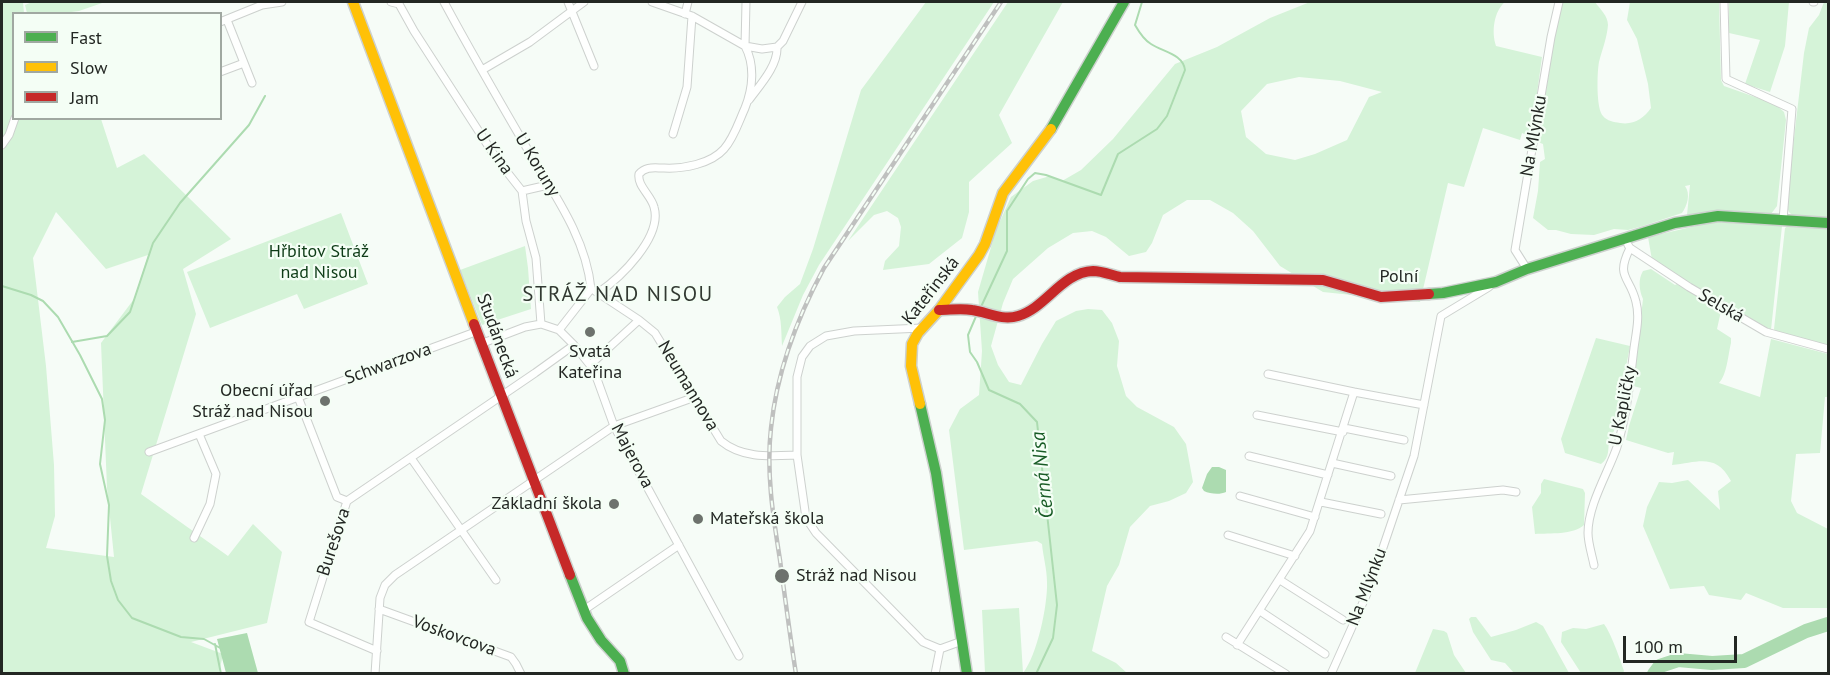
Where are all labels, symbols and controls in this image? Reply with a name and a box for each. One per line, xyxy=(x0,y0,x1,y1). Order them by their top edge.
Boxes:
legend xyxy=(12,12,222,120)
text: Fast xyxy=(70,26,102,49)
text: Slow xyxy=(70,56,108,79)
text: Jam xyxy=(70,86,99,109)
street label: Na Mlýnku xyxy=(1516,94,1552,178)
street label: U Kina xyxy=(470,125,518,179)
street label: U Koruny xyxy=(510,129,564,201)
park label: Hřbitov Stráž nad Nisou xyxy=(269,241,369,284)
street label: Kateřinská xyxy=(898,253,964,329)
street label: Polní xyxy=(1380,266,1418,288)
district label: STRÁŽ NAD NISOU xyxy=(522,282,714,308)
street label: Selská xyxy=(1694,284,1748,328)
street label: Studánecká xyxy=(472,291,522,381)
marker: Svatá Kateřina xyxy=(583,325,597,339)
street label: Neumannova xyxy=(653,337,723,435)
street label: Schwarzova xyxy=(342,338,434,390)
place label: Svatá Kateřina xyxy=(558,341,622,384)
street label: U Kapličky xyxy=(1605,364,1641,448)
place label: Obecní úřad Stráž nad Nisou xyxy=(192,380,313,422)
marker: Obecní úřad Stráž nad Nisou xyxy=(318,394,332,408)
street label: Majerova xyxy=(606,420,658,492)
water label: Černá Nisa xyxy=(1027,430,1059,520)
place label: Základní škola xyxy=(491,493,602,515)
marker: Základní škola xyxy=(607,497,621,511)
street label: Burešova xyxy=(313,505,355,579)
place label: Mateřská škola xyxy=(710,508,824,530)
marker: Mateřská škola xyxy=(691,512,705,526)
street label: Na Mlýnku xyxy=(1342,545,1392,629)
place label: Stráž nad Nisou xyxy=(796,565,917,587)
marker: Stráž nad Nisou xyxy=(773,567,791,585)
street label: Voskovcova xyxy=(409,611,499,661)
scale bar xyxy=(1626,624,1740,662)
text: 100 m xyxy=(1634,635,1683,658)

